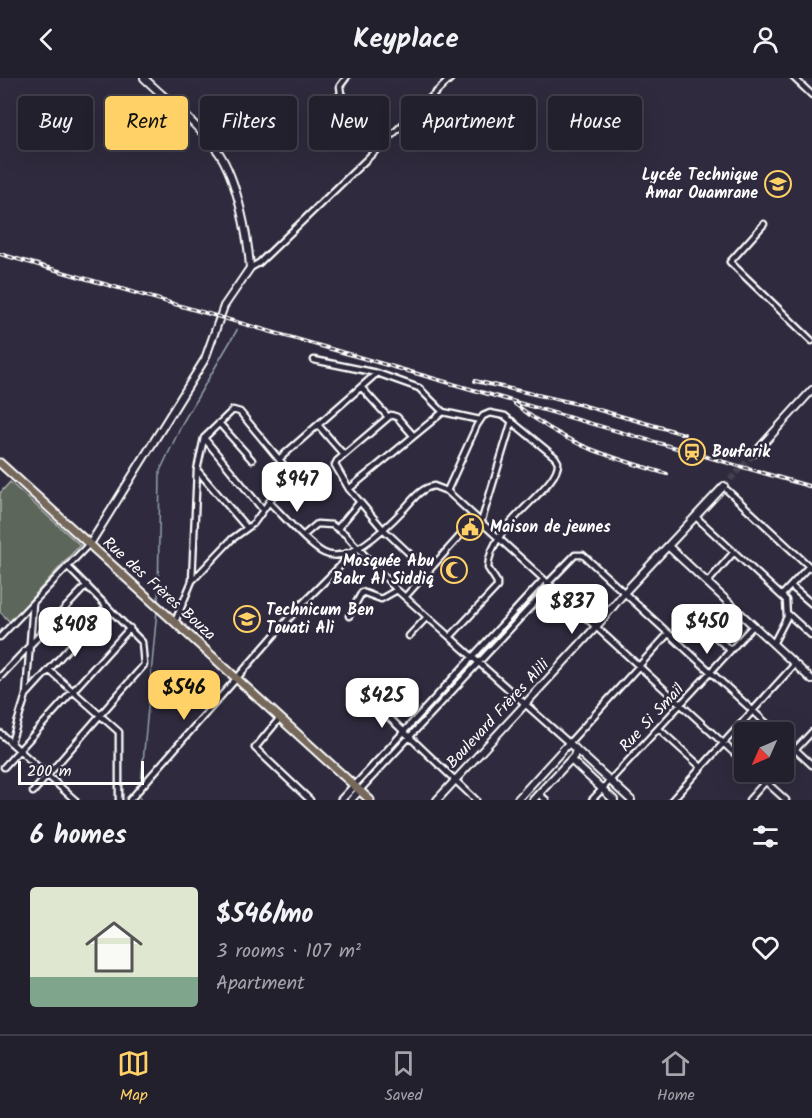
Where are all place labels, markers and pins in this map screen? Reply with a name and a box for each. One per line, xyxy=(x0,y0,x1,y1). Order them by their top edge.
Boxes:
place label: Lycée Technique Amar Ouamrane xyxy=(642,163,758,206)
school or university icon: Lycée Technique Amar Ouamrane xyxy=(763,169,793,199)
station icon: Boufarik xyxy=(677,437,707,467)
place label: Boufarik xyxy=(712,440,771,465)
pin: $947 xyxy=(261,462,333,513)
public building icon: Maison de jeunes xyxy=(455,512,485,542)
place label: Maison de jeunes xyxy=(490,515,611,540)
place label: Mosquée Abu Bakr Al Siddiq xyxy=(333,549,434,592)
mosque icon: Mosquée Abu Bakr Al Siddiq xyxy=(439,555,469,585)
pin: $837 xyxy=(536,584,608,635)
place label: Technicum Ben Touati Ali xyxy=(266,598,374,641)
school or university icon: Technicum Ben Touati Ali xyxy=(232,604,262,634)
pin: $450 xyxy=(671,604,743,655)
pin: $408 xyxy=(39,607,111,658)
pin: $546 xyxy=(148,670,220,721)
pin: $425 xyxy=(346,678,418,729)

